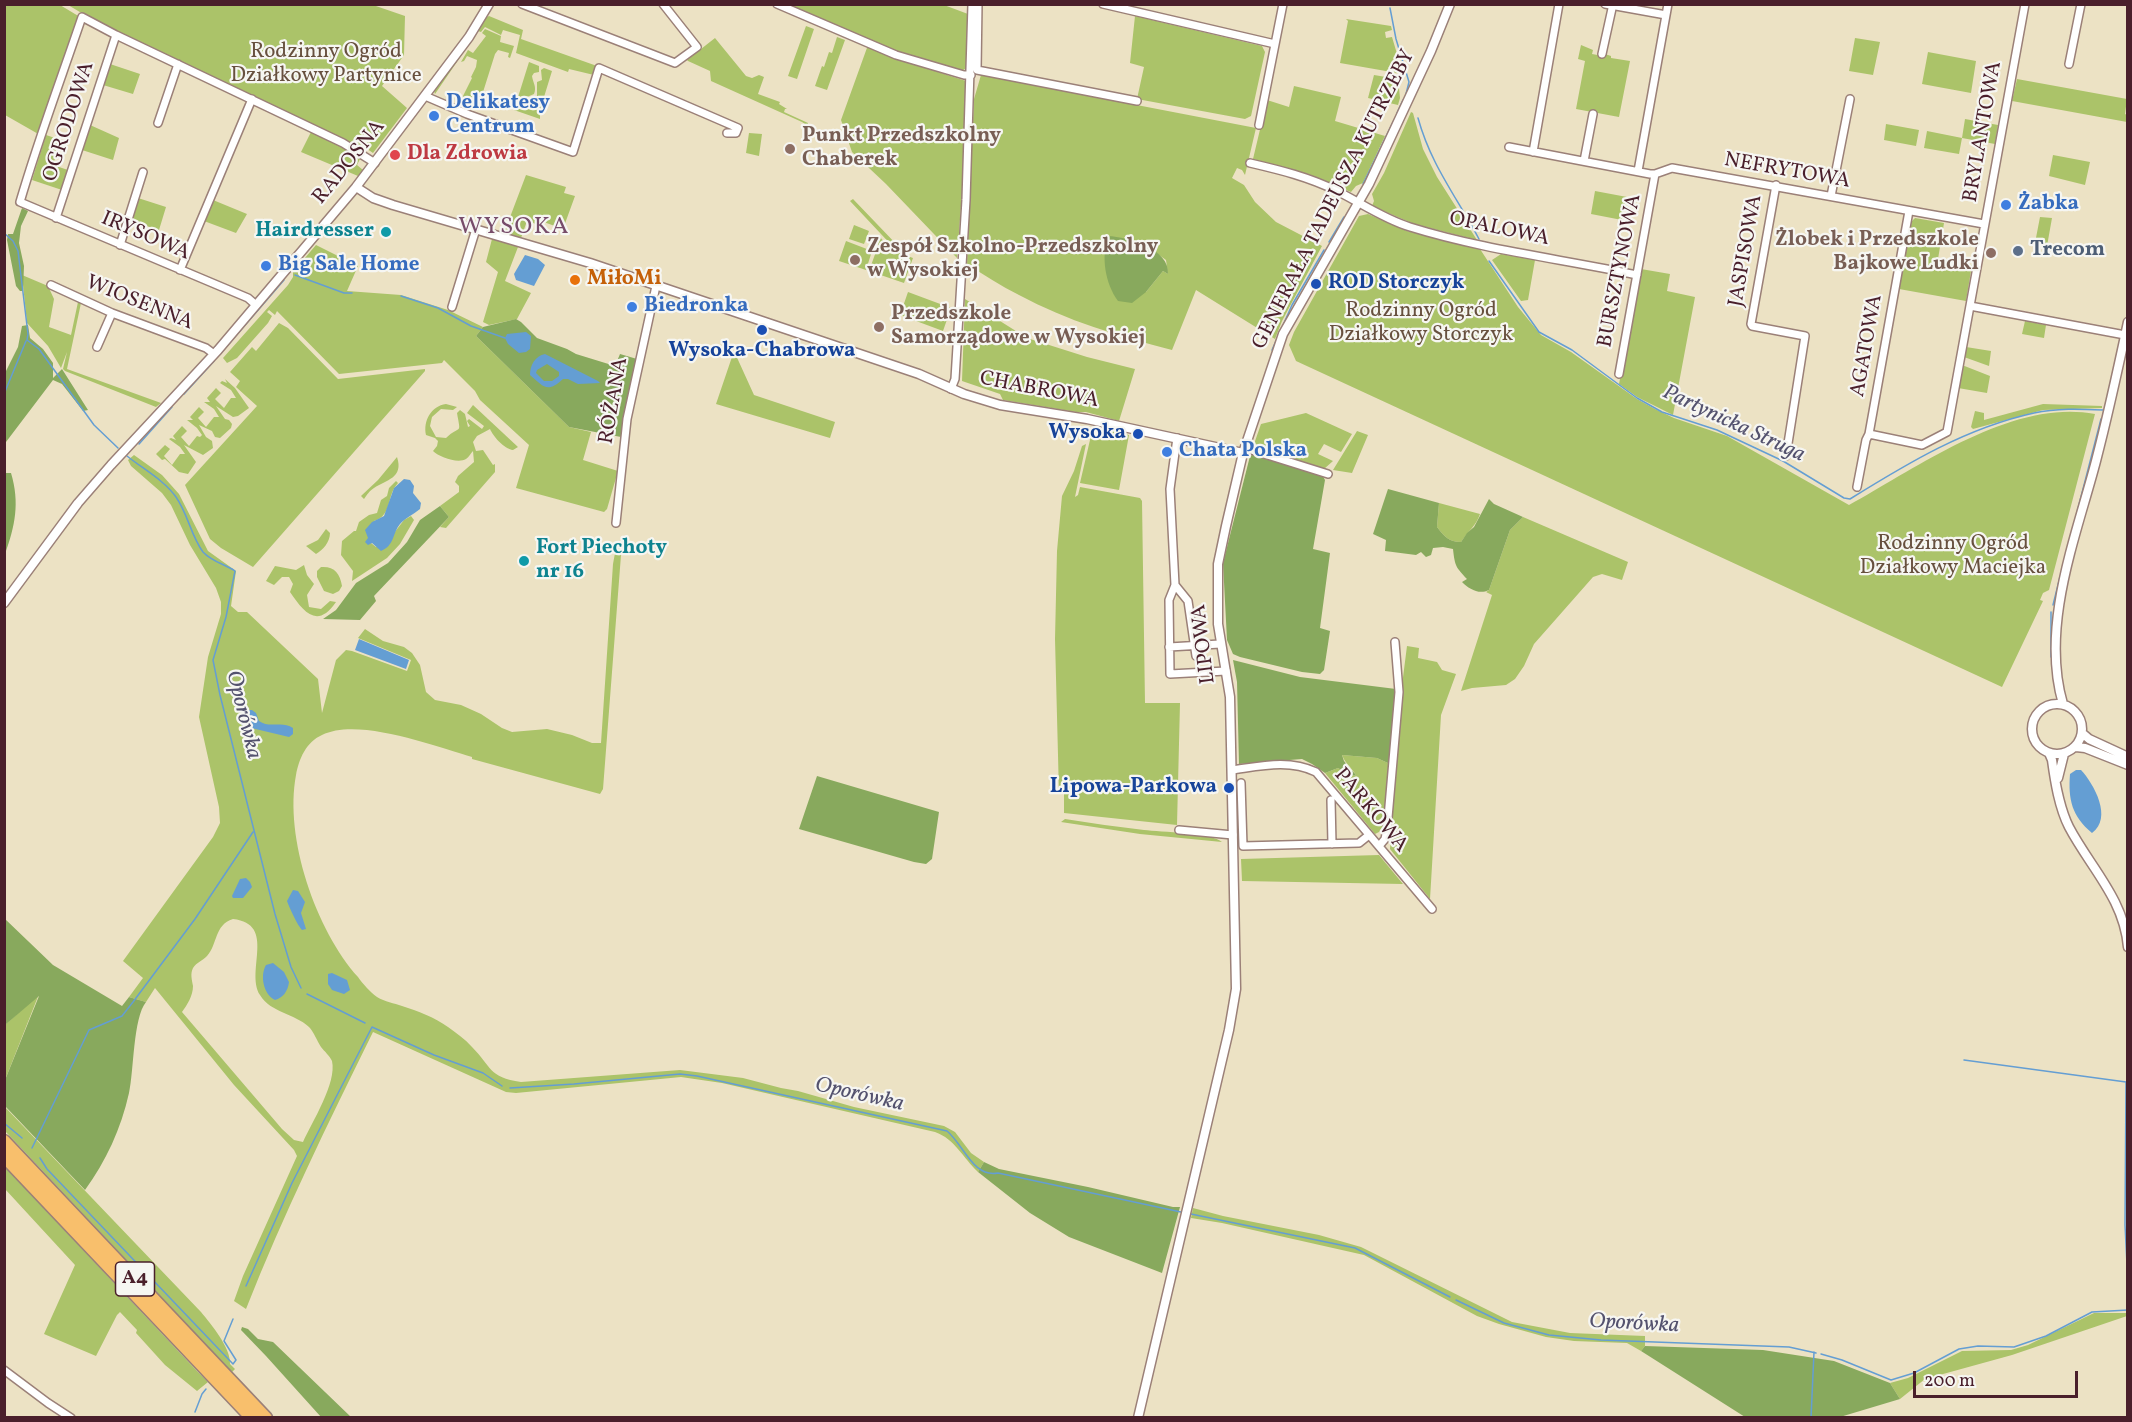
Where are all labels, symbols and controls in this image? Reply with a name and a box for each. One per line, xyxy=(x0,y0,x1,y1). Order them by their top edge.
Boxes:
park label: Rodzinny Ogród Działkowy Partynice xyxy=(230,40,422,90)
street label: GENERAŁA TADEUSZA KUTRZEBY xyxy=(1248,46,1422,354)
street label: OGRODOWA xyxy=(39,59,101,185)
street label: BRYLANTOWA xyxy=(1959,60,2009,204)
place label: Delikatesy Centrum xyxy=(446,91,550,141)
marker: Delikatesy Centrum xyxy=(427,109,441,123)
street label: RADOSNA xyxy=(308,116,392,210)
place label: Punkt Przedszkolny Chaberek xyxy=(802,124,1001,174)
place label: Dla Zdrowia xyxy=(407,142,528,168)
marker: Punkt Przedszkolny Chaberek xyxy=(783,142,797,156)
marker: Dla Zdrowia xyxy=(388,148,402,162)
street label: NEFRYTOWA xyxy=(1722,149,1852,195)
street label: BURSZTYNOWA xyxy=(1594,192,1648,350)
place label: Żabka xyxy=(2018,192,2079,218)
street label: JASPISOWA xyxy=(1725,193,1769,309)
marker: Żabka xyxy=(1999,198,2013,212)
street label: IRYSOWA xyxy=(97,207,193,267)
street label: OPALOWA xyxy=(1447,207,1551,253)
district label: WYSOKA xyxy=(458,215,570,243)
place label: Hairdresser xyxy=(255,219,374,245)
marker: Hairdresser xyxy=(379,225,393,239)
place label: Żlobek i Przedszkole Bajkowe Ludki xyxy=(1775,228,1979,278)
place label: Zespół Szkolno-Przedszkolny w Wysokiej xyxy=(867,235,1158,285)
place label: Trecom xyxy=(2030,238,2105,264)
marker: Trecom xyxy=(2011,244,2025,258)
marker: Żlobek i Przedszkole Bajkowe Ludki xyxy=(1984,246,1998,260)
place label: Big Sale Home xyxy=(278,253,419,279)
marker: Zespół Szkolno-Przedszkolny w Wysokiej xyxy=(848,253,862,267)
marker: Big Sale Home xyxy=(259,259,273,273)
place label: MiłoMi xyxy=(587,267,662,293)
street label: WIOSENNA xyxy=(82,271,196,337)
place label: ROD Storczyk xyxy=(1328,271,1464,297)
marker: MiłoMi xyxy=(568,273,582,287)
marker: ROD Storczyk xyxy=(1309,277,1323,291)
street label: AGATOWA xyxy=(1847,293,1889,399)
place label: Biedronka xyxy=(644,294,749,320)
park label: Rodzinny Ogród Działkowy Storczyk xyxy=(1329,299,1513,349)
marker: Biedronka xyxy=(625,300,639,314)
place label: Przedszkole Samorządowe w Wysokiej xyxy=(891,302,1145,352)
marker: Przedszkole Samorządowe w Wysokiej xyxy=(872,320,886,334)
marker: Wysoka-Chabrowa xyxy=(755,323,769,337)
place label: Wysoka-Chabrowa xyxy=(669,339,855,365)
street label: RÓŻANA xyxy=(595,356,635,446)
street label: CHABROWA xyxy=(977,367,1101,415)
water label: Partynicka Struga xyxy=(1658,380,1808,470)
place label: Wysoka xyxy=(1048,421,1126,447)
marker: Wysoka xyxy=(1131,427,1145,441)
place label: Chata Polska xyxy=(1179,439,1307,465)
marker: Chata Polska xyxy=(1160,445,1174,459)
park label: Rodzinny Ogród Działkowy Maciejka xyxy=(1860,532,2046,582)
place label: Fort Piechoty nr 16 xyxy=(536,536,667,586)
marker: Fort Piechoty nr 16 xyxy=(517,554,531,568)
street label: LIPOWA xyxy=(1188,603,1222,685)
water label: Oporówka xyxy=(218,668,266,762)
street label: PARKOWA xyxy=(1327,764,1413,858)
place label: Lipowa-Parkowa xyxy=(1050,775,1217,801)
marker: Lipowa-Parkowa xyxy=(1222,781,1236,795)
water label: Oporówka xyxy=(812,1073,906,1119)
road number: A4 xyxy=(116,1262,154,1296)
water label: Oporówka xyxy=(1588,1309,1680,1341)
scale bar xyxy=(1916,1359,2081,1397)
text: 200 m xyxy=(1924,1369,1975,1394)

